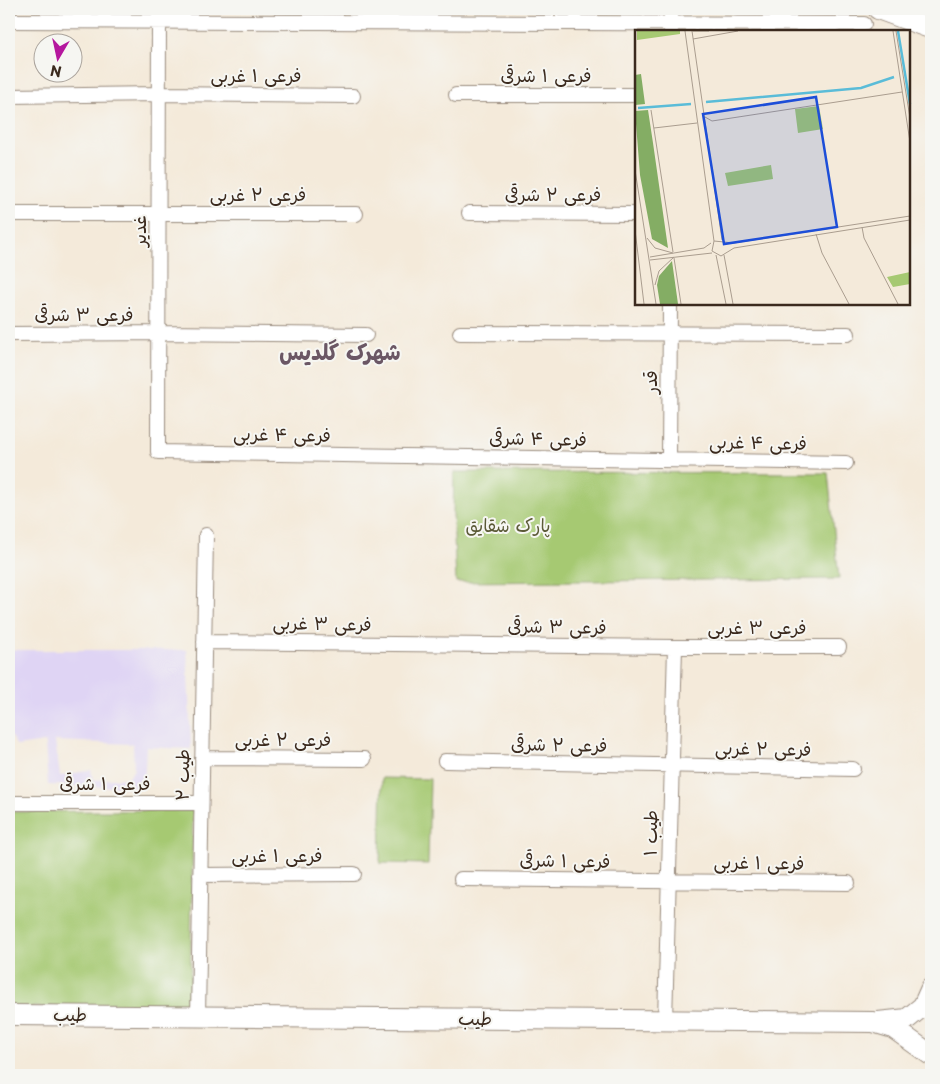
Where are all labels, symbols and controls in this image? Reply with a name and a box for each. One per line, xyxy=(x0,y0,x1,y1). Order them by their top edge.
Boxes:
inset map xyxy=(635,30,910,305)
north arrow xyxy=(32,32,82,82)
text: N xyxy=(49,60,63,83)
street label: فرعی ۱ غربی xyxy=(211,61,301,88)
street label: فرعی ۱ شرقی xyxy=(501,61,591,88)
street label: فرعی ۲ غربی xyxy=(210,180,306,207)
street label: فرعی ۲ شرقی xyxy=(505,180,601,207)
street label: غدیر xyxy=(125,215,152,249)
street label: فرعی ۳ شرقی xyxy=(34,300,134,327)
district label: شهرک گلدیس xyxy=(279,334,401,367)
street label: قدر xyxy=(636,370,663,396)
street label: فرعی ۴ غربی xyxy=(233,419,331,448)
street label: فرعی ۴ شرقی xyxy=(489,423,587,452)
street label: فرعی ۴ غربی xyxy=(709,427,807,456)
park label: پارک شقایق xyxy=(465,511,551,538)
street label: فرعی ۳ غربی xyxy=(272,608,372,637)
street label: فرعی ۳ شرقی xyxy=(507,611,607,640)
street label: فرعی ۳ غربی xyxy=(707,613,807,640)
street label: فرعی ۲ غربی xyxy=(235,725,331,752)
street label: فرعی ۲ شرقی xyxy=(511,729,607,758)
street label: فرعی ۲ غربی xyxy=(715,733,811,762)
street label: طیب ۲ xyxy=(168,749,195,801)
street label: فرعی ۱ شرقی xyxy=(60,769,150,796)
street label: طیب ۱ xyxy=(636,810,663,856)
street label: فرعی ۱ غربی xyxy=(232,841,322,868)
street label: فرعی ۱ شرقی xyxy=(519,845,611,874)
street label: فرعی ۱ غربی xyxy=(713,847,805,876)
street label: طیب xyxy=(53,1000,87,1027)
street label: طیب xyxy=(458,1004,492,1031)

